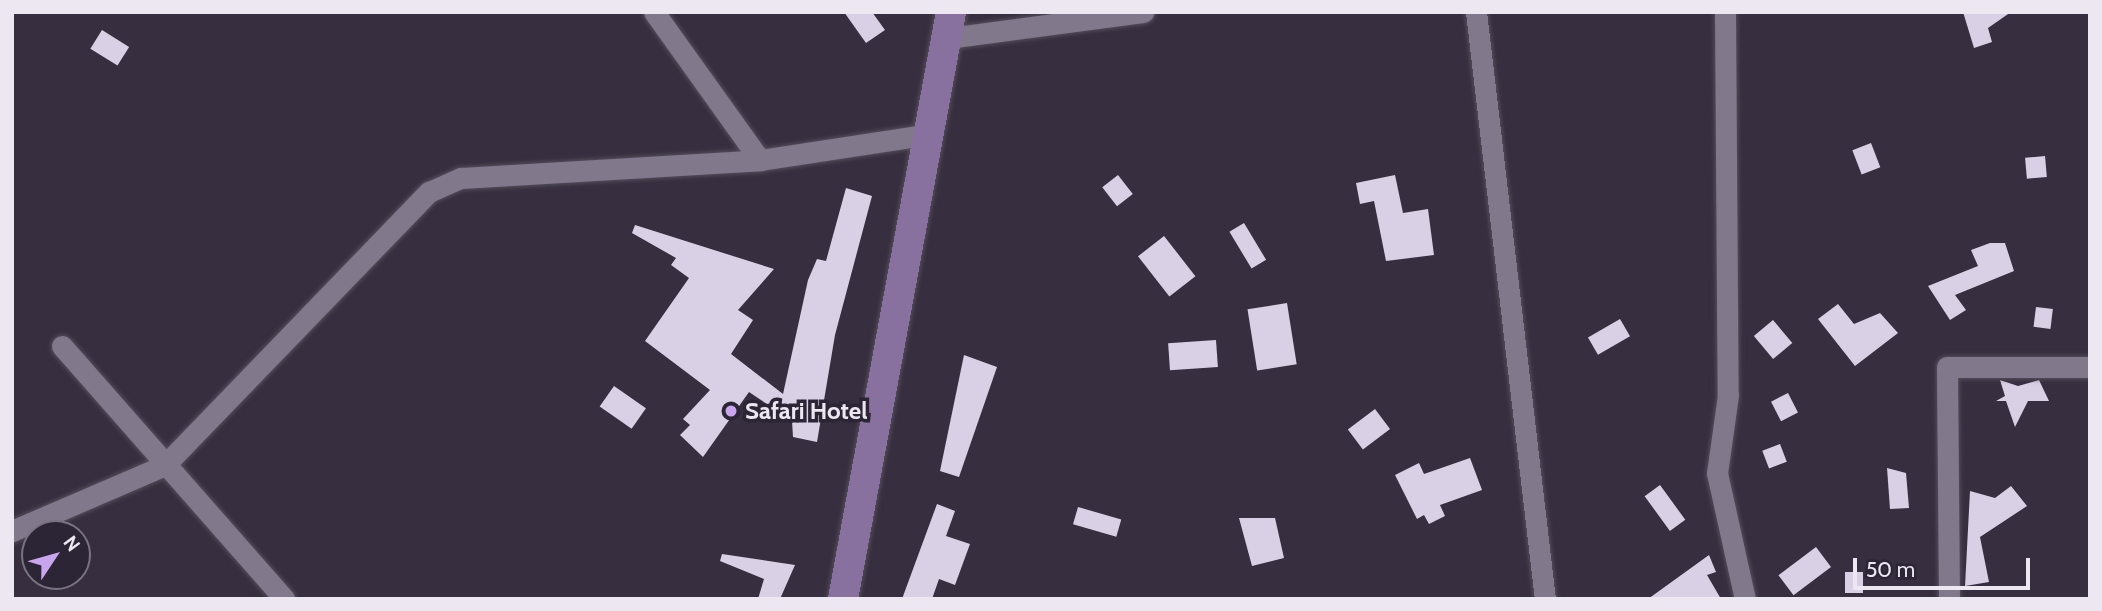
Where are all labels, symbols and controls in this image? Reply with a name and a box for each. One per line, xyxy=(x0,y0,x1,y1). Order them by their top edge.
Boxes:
place label: Safari Hotel xyxy=(745,397,867,425)
marker: Safari Hotel xyxy=(723,403,739,419)
north arrow xyxy=(21,520,91,590)
text: N xyxy=(59,531,85,556)
scale bar xyxy=(1857,544,2034,588)
text: 50 m xyxy=(1866,557,1915,582)

